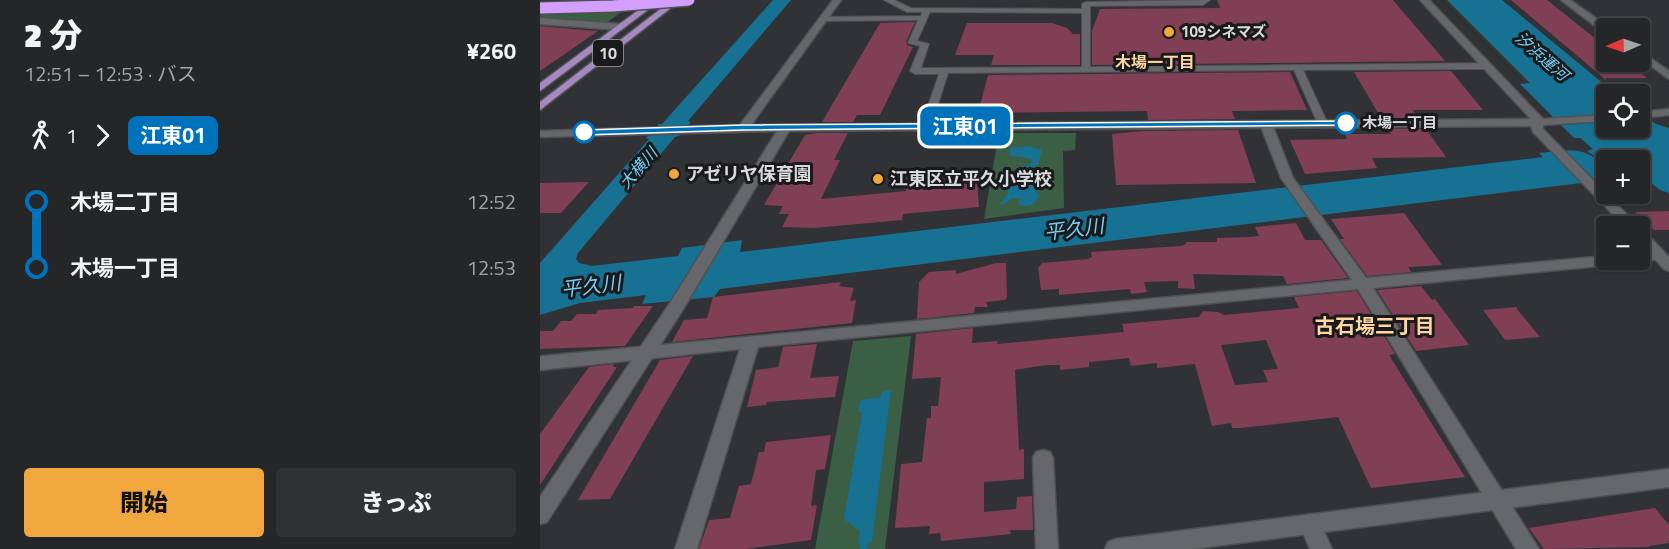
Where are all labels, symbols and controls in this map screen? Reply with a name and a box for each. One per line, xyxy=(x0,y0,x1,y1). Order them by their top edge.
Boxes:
text: 2 分 xyxy=(24,10,82,60)
north arrow xyxy=(1596,18,1650,72)
map controls xyxy=(1596,18,1650,270)
place label: 109シネマズ xyxy=(1181,20,1266,43)
marker: 109シネマズ xyxy=(1162,25,1176,39)
water label: 汐浜運河 xyxy=(1510,26,1576,88)
text: ¥260 xyxy=(467,34,516,68)
road number: 10 xyxy=(593,40,623,66)
district label: 木場一丁目 xyxy=(1115,50,1195,74)
text: 12:51 – 12:53 · バス xyxy=(24,58,197,89)
button: locate xyxy=(1596,84,1650,138)
line badge: 江東01 xyxy=(923,106,1007,146)
text: 江東01 xyxy=(932,110,998,142)
place label: 木場一丁目 xyxy=(1362,111,1437,134)
marker: 木場一丁目 xyxy=(1335,112,1357,134)
icon: walk xyxy=(24,119,57,152)
icon: forward xyxy=(86,119,119,152)
text: 江東01 xyxy=(140,119,206,151)
text: 1 xyxy=(66,120,77,151)
unlabelled marker xyxy=(573,121,595,143)
water label: 大横川 xyxy=(613,141,664,194)
button: + xyxy=(1596,150,1650,204)
place label: アゼリヤ保育園 xyxy=(686,160,812,187)
place label: 江東区立平久小学校 xyxy=(890,165,1052,192)
marker: アゼリヤ保育園 xyxy=(667,167,681,181)
marker: 江東区立平久小学校 xyxy=(871,172,885,186)
text: 木場二丁目 xyxy=(70,185,180,219)
text: 12:52 xyxy=(467,186,516,217)
water label: 平久川 xyxy=(1042,209,1108,248)
button: − xyxy=(1596,216,1650,270)
text: 木場一丁目 xyxy=(70,251,180,285)
text: 12:53 xyxy=(467,252,516,283)
water label: 平久川 xyxy=(559,266,625,305)
district label: 古石場三丁目 xyxy=(1315,310,1435,341)
button: 開始 xyxy=(24,468,264,537)
button: きっぷ xyxy=(276,468,516,537)

